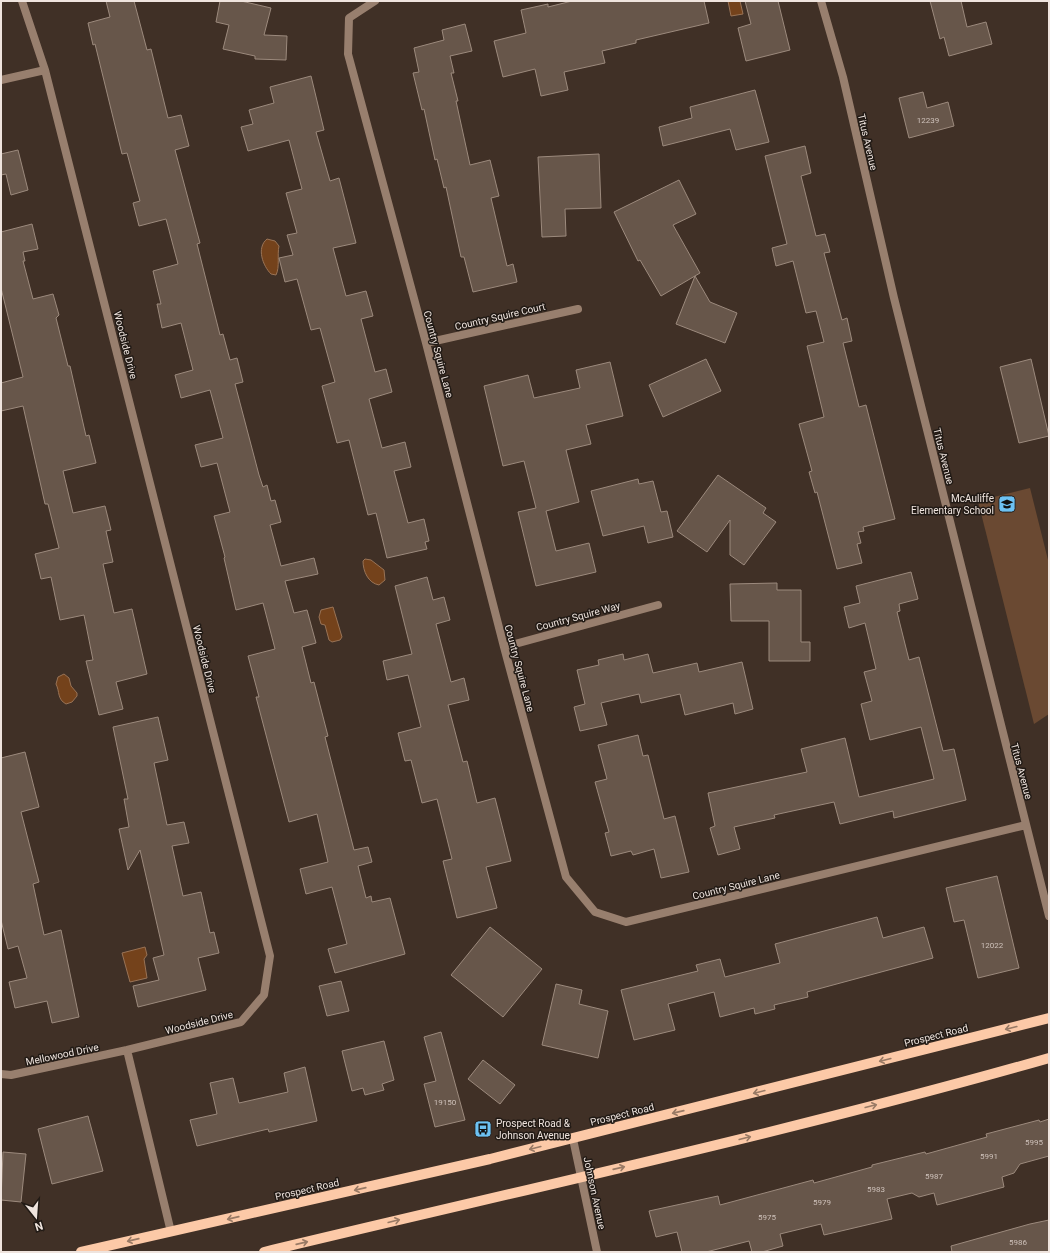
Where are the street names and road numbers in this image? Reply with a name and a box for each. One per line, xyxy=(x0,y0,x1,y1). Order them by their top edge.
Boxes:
street label: Titus Avenue xyxy=(856,113,879,171)
street label: Country Squire Court xyxy=(454,301,546,332)
street label: Country Squire Lane xyxy=(422,309,455,399)
street label: Woodside Drive xyxy=(112,310,139,380)
street label: Titus Avenue xyxy=(931,427,956,485)
street label: Country Squire Way xyxy=(535,600,622,633)
street label: Country Squire Lane xyxy=(503,623,536,713)
street label: Woodside Drive xyxy=(191,624,218,694)
street label: Titus Avenue xyxy=(1009,742,1034,800)
street label: Country Squire Lane xyxy=(691,869,781,902)
street label: Woodside Drive xyxy=(164,1009,234,1036)
street label: Prospect Road xyxy=(903,1022,969,1049)
street label: Mellowood Drive xyxy=(25,1041,99,1068)
street label: Prospect Road xyxy=(589,1101,655,1128)
street label: Johnson Avenue xyxy=(581,1156,608,1230)
street label: Prospect Road xyxy=(274,1177,340,1202)

